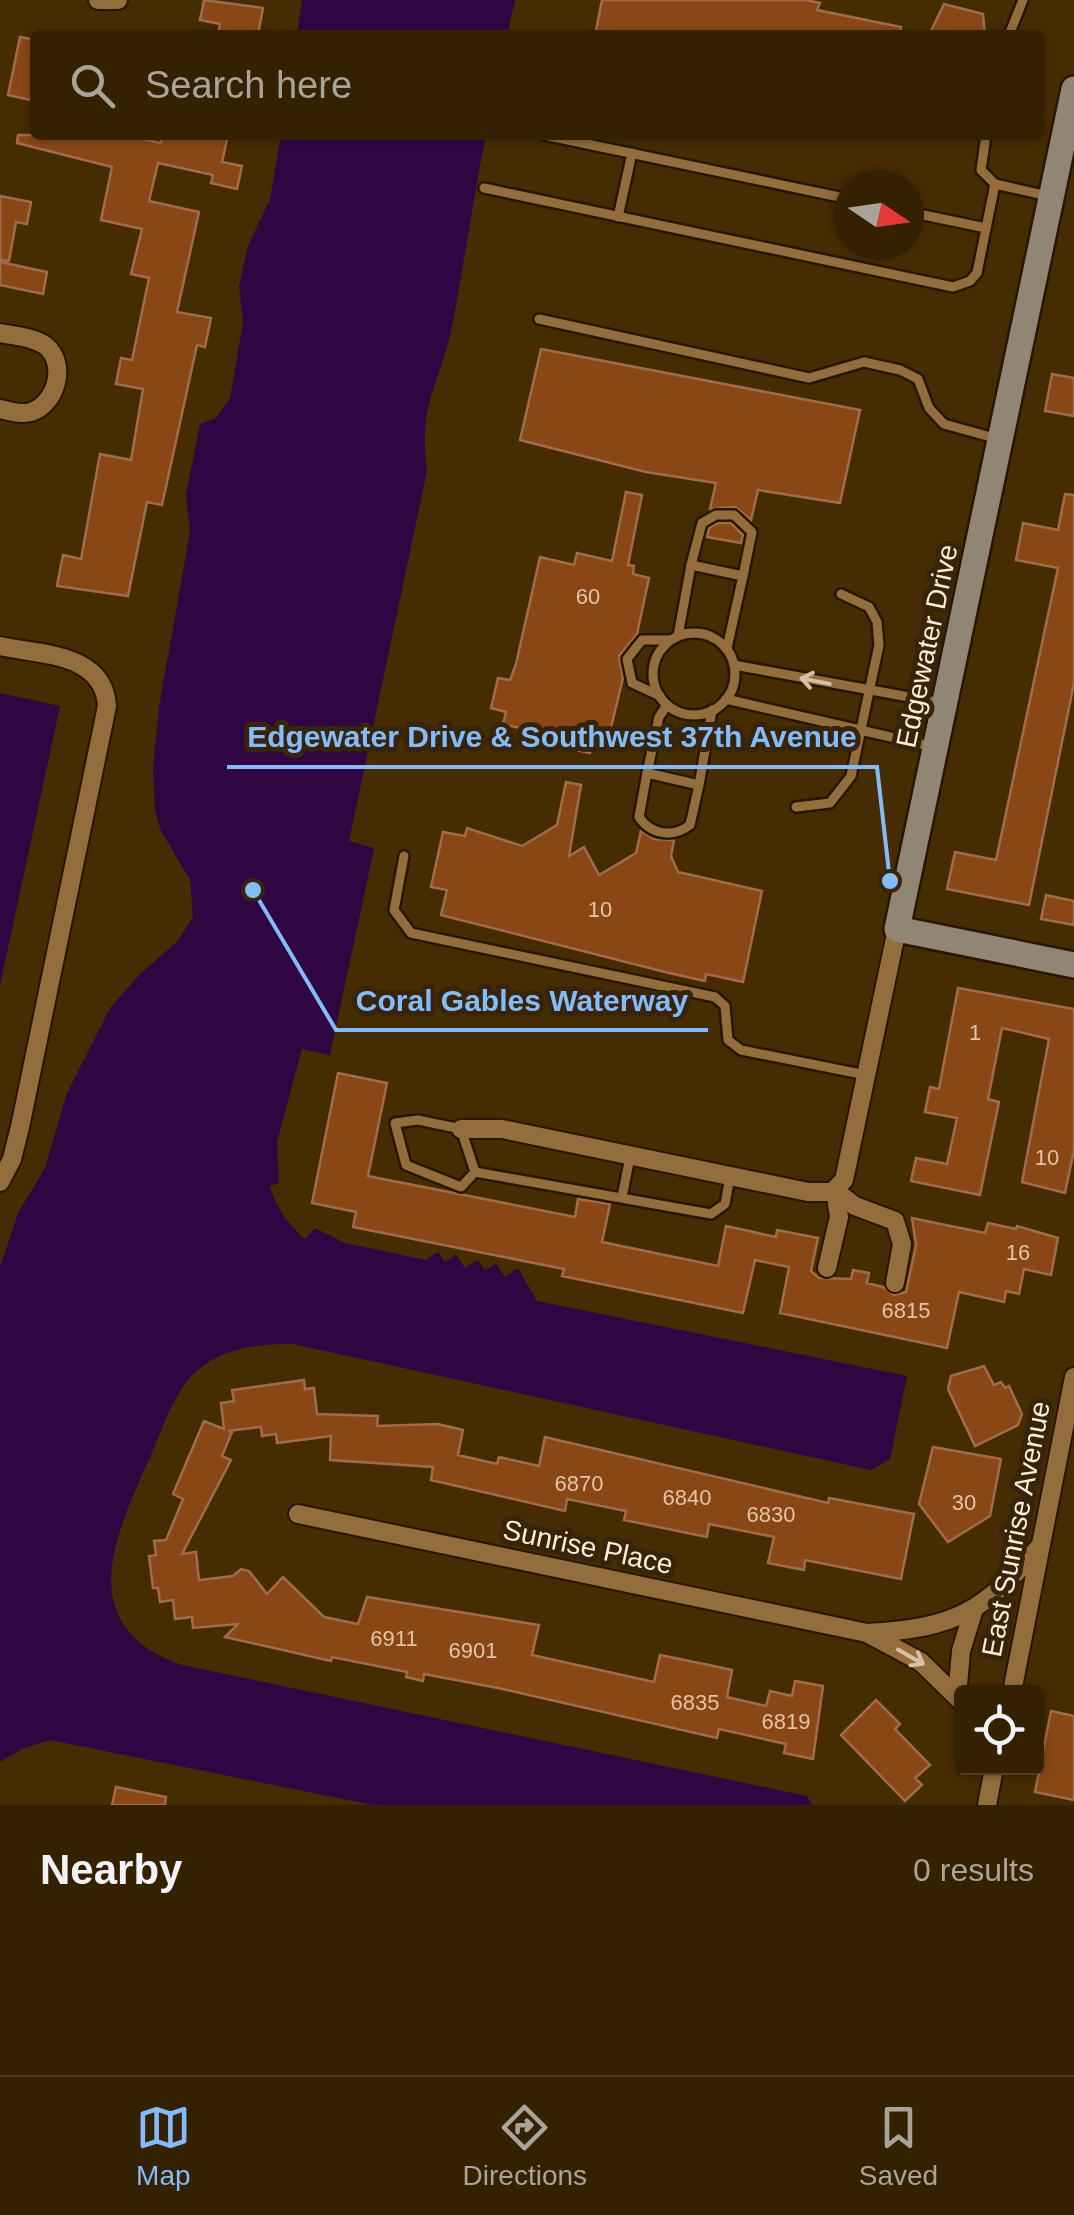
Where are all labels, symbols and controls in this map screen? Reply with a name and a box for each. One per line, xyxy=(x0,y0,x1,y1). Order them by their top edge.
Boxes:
search box xyxy=(30,30,1044,140)
icon: search xyxy=(65,58,120,113)
text: Search here xyxy=(145,64,352,106)
north arrow xyxy=(834,170,924,260)
street label: Edgewater Drive xyxy=(890,542,964,750)
house number: 60 xyxy=(576,584,600,609)
one-way arrow xyxy=(800,671,832,690)
callout: Edgewater Drive & Southwest 37th Avenue xyxy=(227,707,877,767)
text: Edgewater Drive & Southwest 37th Avenue xyxy=(247,720,857,753)
house number: 10 xyxy=(588,897,612,922)
callout: Coral Gables Waterway xyxy=(336,970,708,1030)
text: Coral Gables Waterway xyxy=(356,984,688,1017)
house number: 1 xyxy=(969,1020,981,1045)
house number: 10 xyxy=(1035,1145,1059,1170)
house number: 16 xyxy=(1006,1240,1030,1265)
house number: 6815 xyxy=(882,1298,930,1323)
street label: East Sunrise Avenue xyxy=(976,1399,1056,1659)
house number: 6870 xyxy=(555,1471,603,1496)
house number: 6840 xyxy=(663,1485,711,1510)
house number: 30 xyxy=(952,1490,976,1515)
house number: 6830 xyxy=(747,1502,795,1527)
street label: Sunrise Place xyxy=(500,1514,676,1580)
house number: 6911 xyxy=(370,1626,418,1651)
house number: 6901 xyxy=(449,1638,497,1663)
one-way arrow xyxy=(896,1648,925,1668)
map controls xyxy=(954,1685,1044,1775)
button: locate xyxy=(954,1685,1044,1775)
house number: 6835 xyxy=(671,1690,719,1715)
house number: 6819 xyxy=(762,1709,810,1734)
text: Nearby xyxy=(40,1846,182,1893)
text: 0 results xyxy=(913,1852,1034,1888)
tab: Map xyxy=(136,2100,191,2192)
tab: Directions xyxy=(463,2100,587,2192)
tab: Saved xyxy=(859,2100,938,2192)

